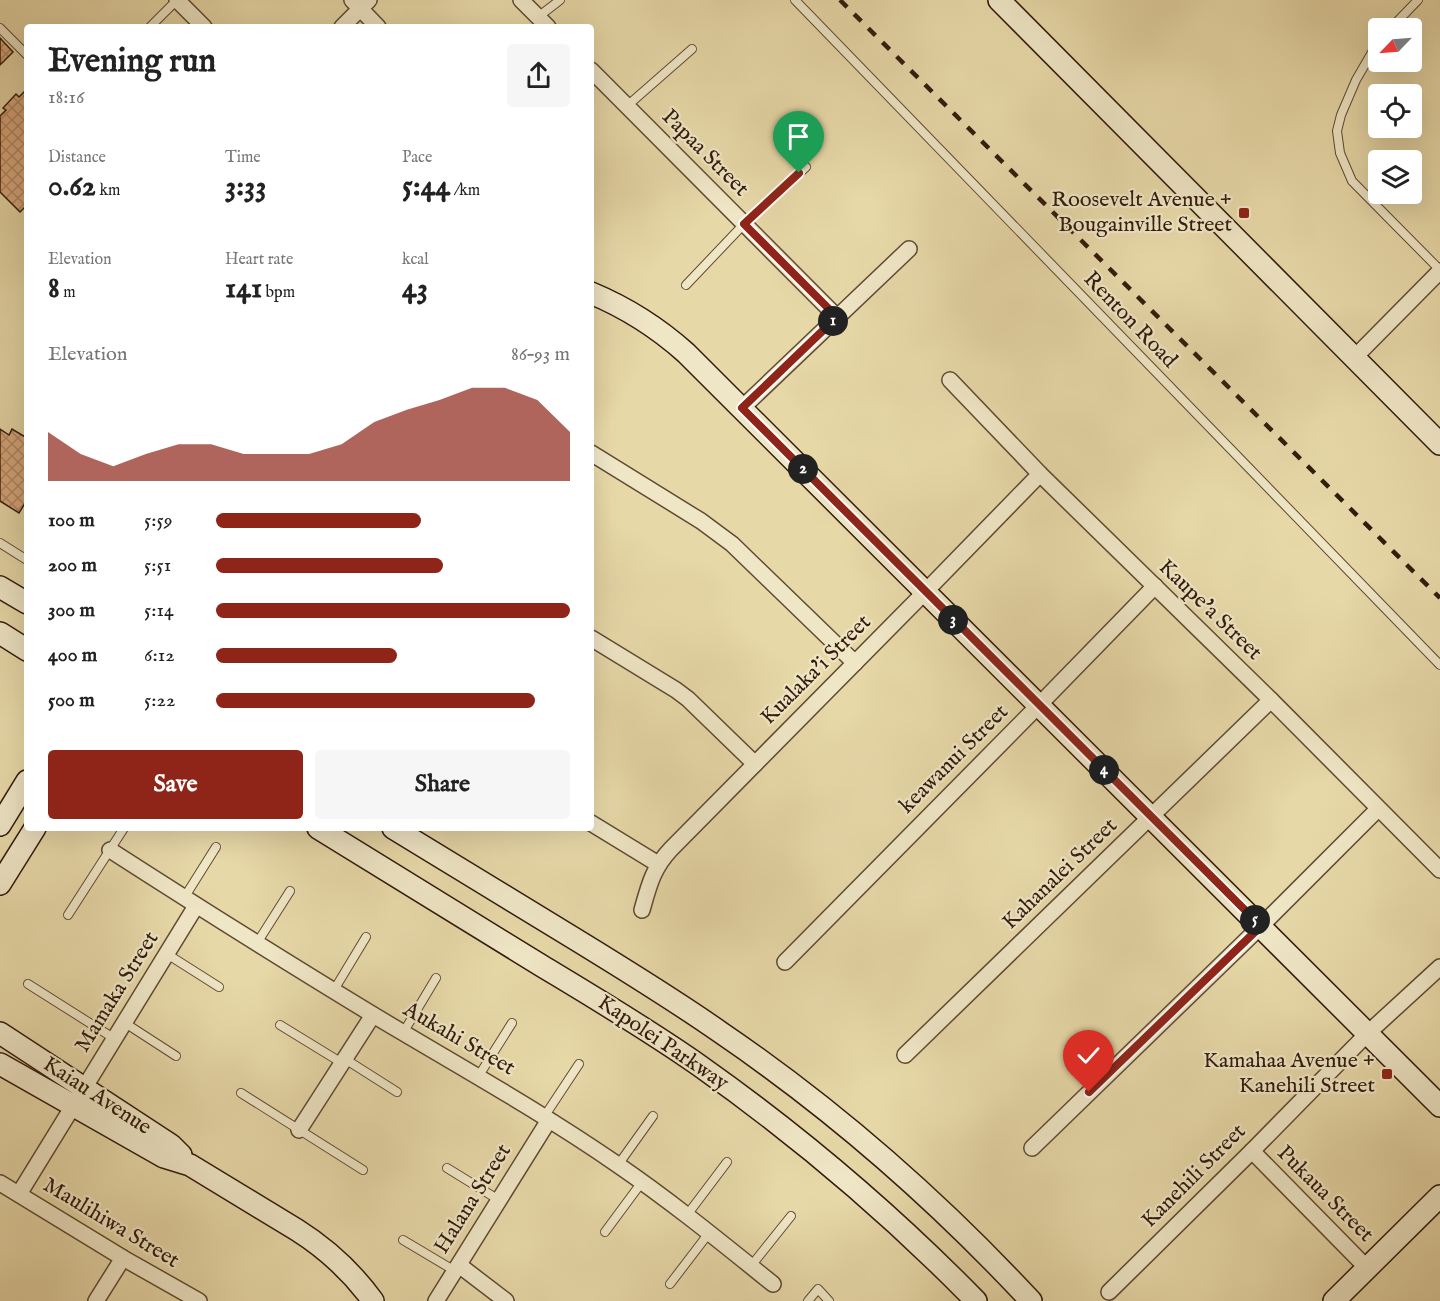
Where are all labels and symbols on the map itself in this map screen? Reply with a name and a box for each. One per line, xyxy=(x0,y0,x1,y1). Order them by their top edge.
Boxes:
north arrow xyxy=(1368,18,1422,72)
street label: Papaa Street xyxy=(655,103,755,203)
pin xyxy=(773,111,824,173)
place label: Roosevelt Avenue + Bougainville Street xyxy=(1051,186,1232,239)
marker: Roosevelt Avenue + Bougainville Street xyxy=(1237,206,1251,220)
street label: Renton Road xyxy=(1077,266,1183,374)
pin: 1 xyxy=(818,306,848,336)
pin: 2 xyxy=(788,454,818,484)
street label: Kaupe'a Street xyxy=(1152,554,1268,667)
pin: 3 xyxy=(938,605,968,635)
street label: Kualaka'i Street xyxy=(755,609,877,731)
street label: keawanui Street xyxy=(893,698,1015,820)
pin: 4 xyxy=(1089,755,1119,785)
street label: Kahanalei Street xyxy=(997,812,1124,936)
pin: 5 xyxy=(1240,905,1270,935)
street label: Mamaka Street xyxy=(69,926,166,1058)
street label: Kapolei Parkway xyxy=(592,989,734,1097)
street label: Aukahi Street xyxy=(397,995,520,1083)
pin xyxy=(1063,1030,1114,1092)
place label: Kamahaa Avenue + Kanehili Street xyxy=(1203,1047,1375,1100)
street label: Kaiau Avenue xyxy=(37,1050,157,1142)
marker: Kamahaa Avenue + Kanehili Street xyxy=(1380,1067,1394,1081)
street label: Kanehili Street xyxy=(1136,1118,1252,1234)
street label: Halana Street xyxy=(428,1138,518,1259)
street label: Pukaua Street xyxy=(1271,1140,1380,1249)
street label: Maulihiwa Street xyxy=(38,1171,185,1275)

